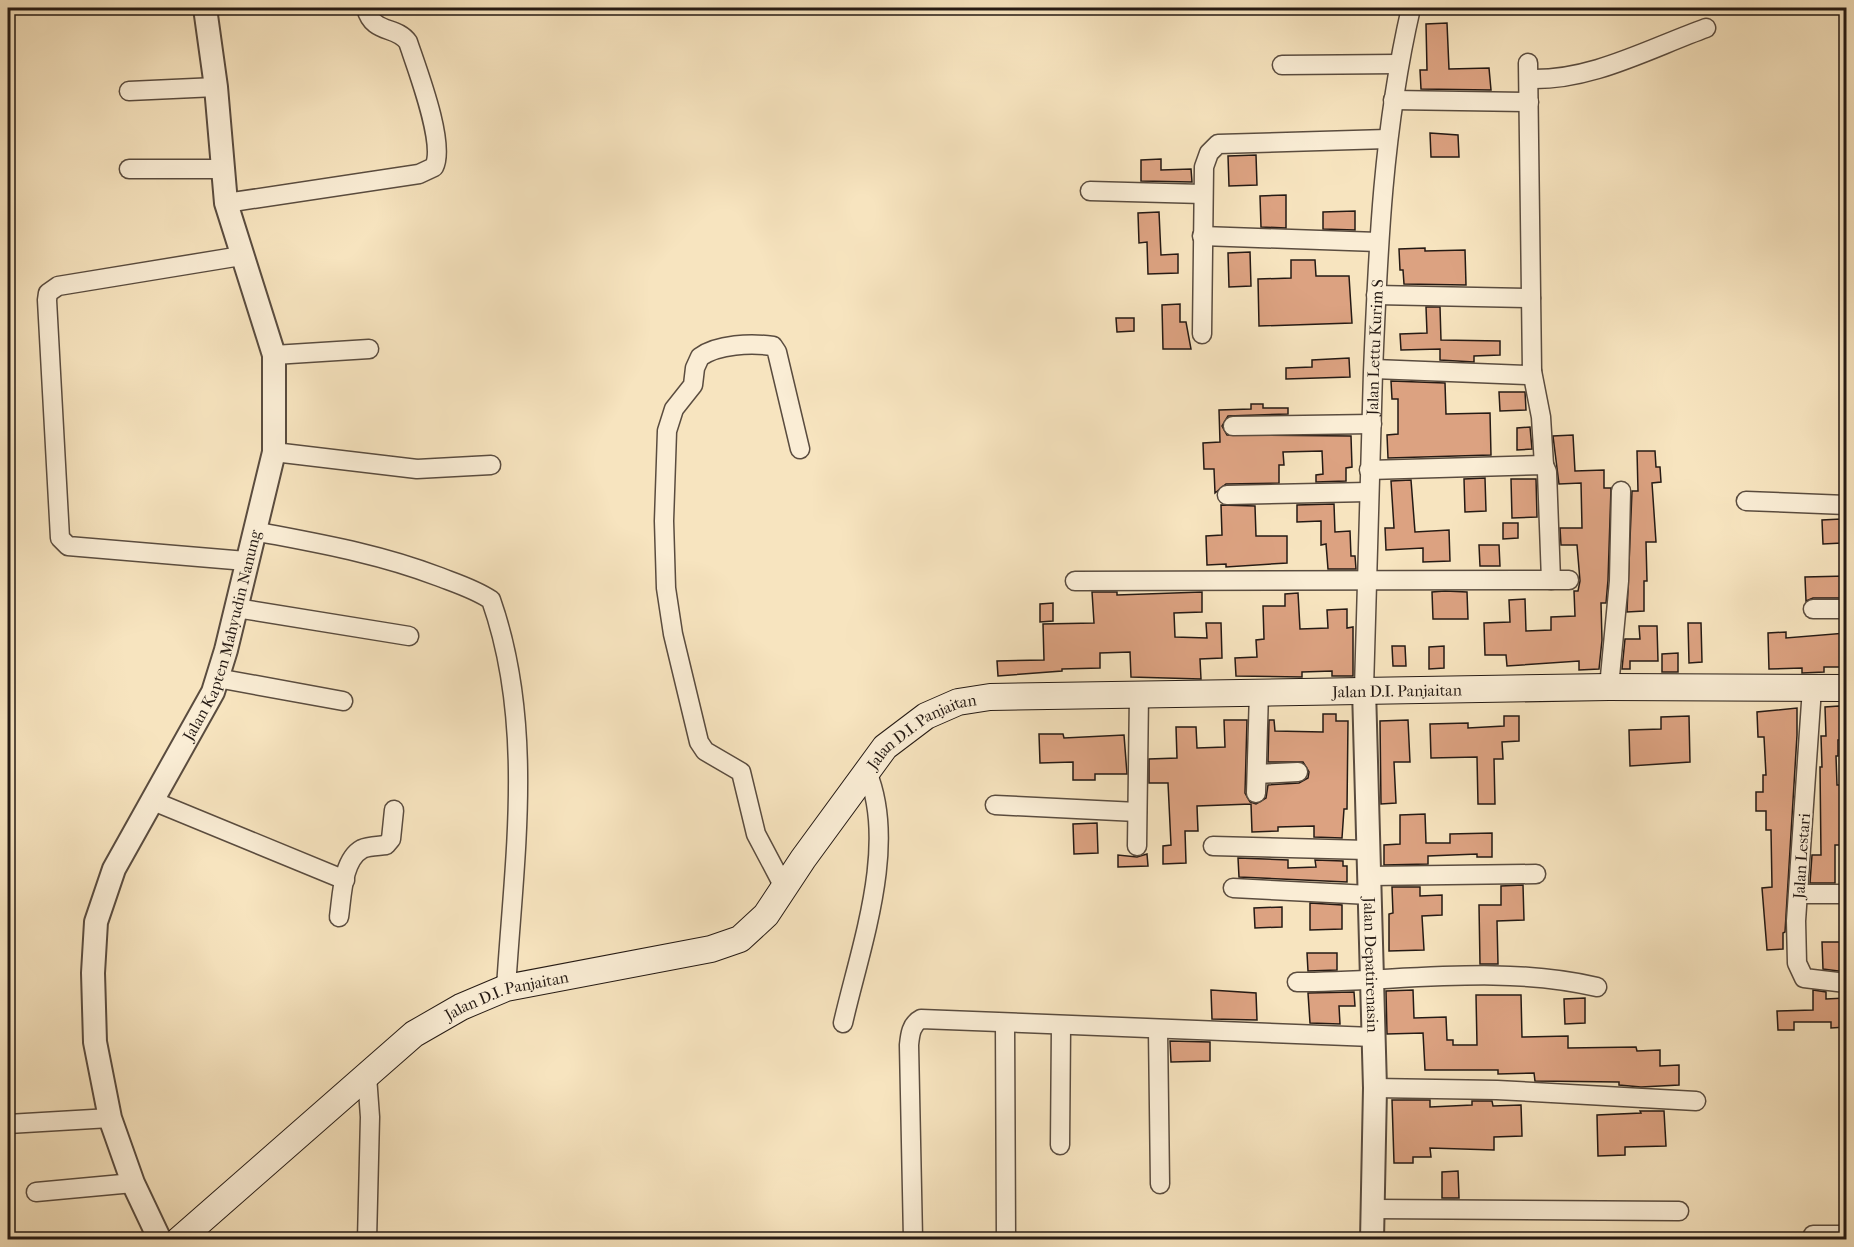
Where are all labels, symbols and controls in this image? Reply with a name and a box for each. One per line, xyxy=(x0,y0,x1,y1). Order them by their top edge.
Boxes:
street label: Jalan Lettu Kurim S xyxy=(1363,279,1387,418)
street label: Jalan Kapten Mahyudin Nanung xyxy=(178,528,265,746)
street label: Jalan D.I. Panjaitan xyxy=(1330,680,1463,702)
street label: Jalan D.I. Panjaitan xyxy=(862,690,978,775)
street label: Jalan Lestari xyxy=(1789,812,1814,901)
street label: Jalan Depatirenasin xyxy=(1360,895,1382,1034)
street label: Jalan D.I. Panjaitan xyxy=(439,967,571,1025)

